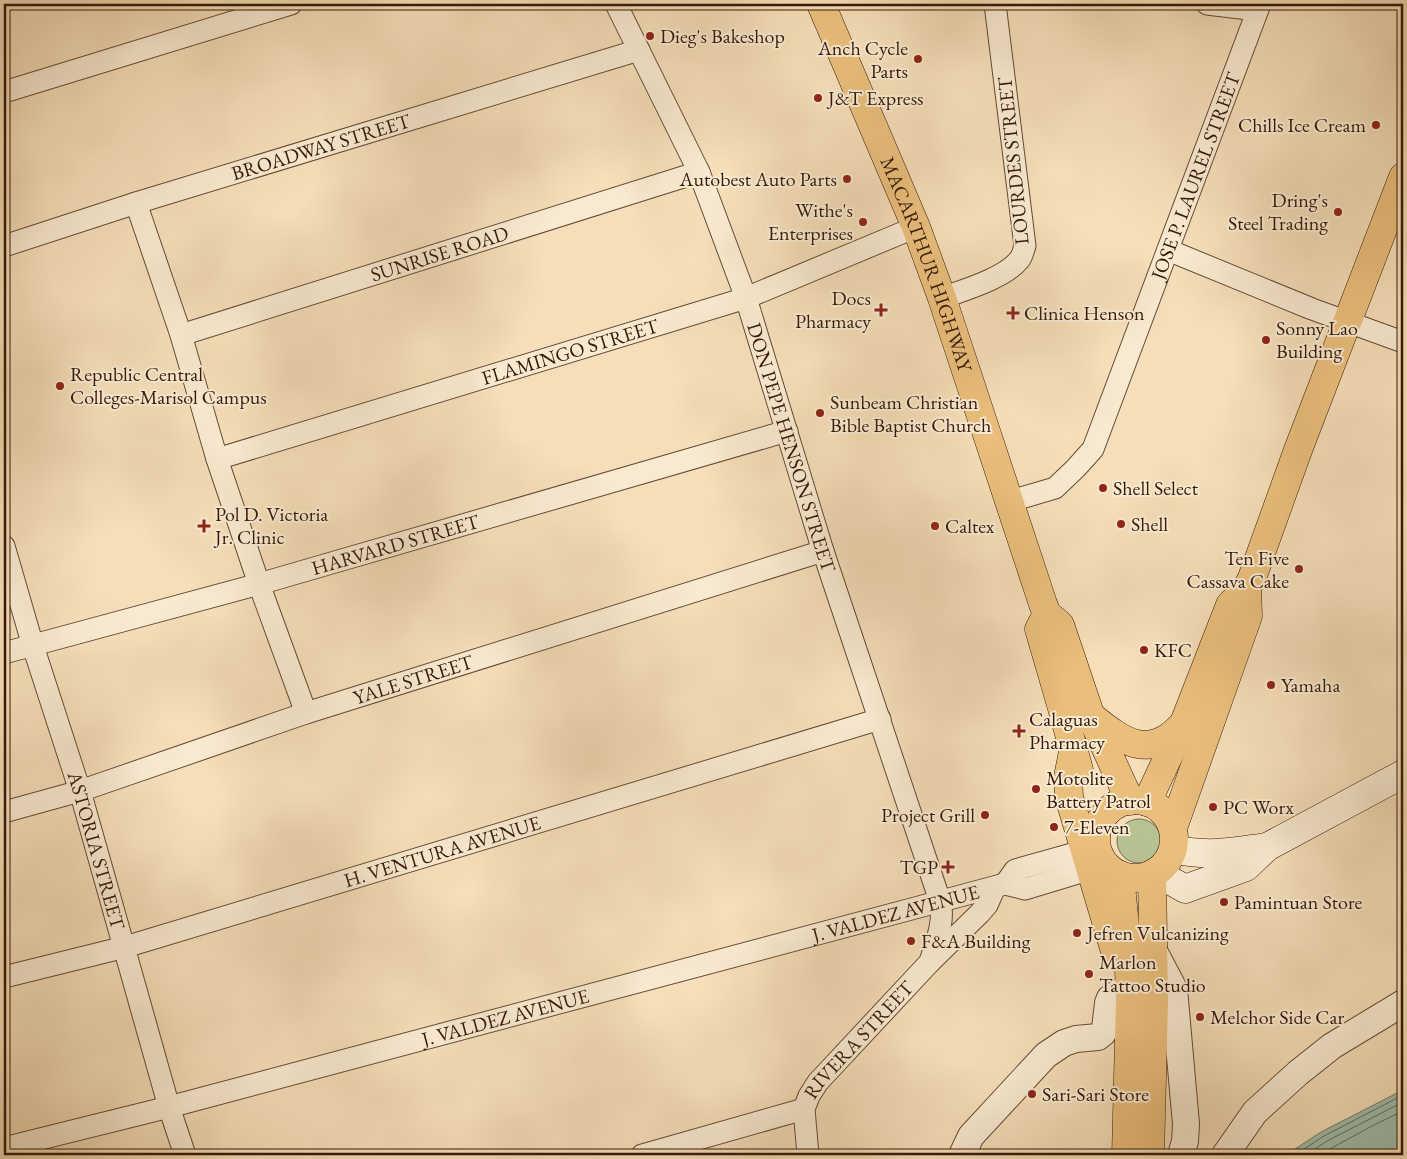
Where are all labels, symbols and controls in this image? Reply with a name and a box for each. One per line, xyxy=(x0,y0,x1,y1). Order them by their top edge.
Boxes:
place label: Dieg's Bakeshop xyxy=(660,23,785,49)
marker: Dieg's Bakeshop xyxy=(644,30,656,42)
place label: Anch Cycle Parts xyxy=(817,35,908,84)
marker: Anch Cycle Parts xyxy=(912,53,924,65)
street label: JOSE P. LAUREL STREET xyxy=(1144,68,1246,285)
street label: LOURDES STREET xyxy=(991,75,1035,246)
place label: J&T Express xyxy=(826,85,924,111)
marker: J&T Express xyxy=(812,92,824,104)
street label: BROADWAY STREET xyxy=(228,107,414,186)
place label: Chills Ice Cream xyxy=(1238,112,1366,138)
marker: Chills Ice Cream xyxy=(1370,119,1382,131)
street label: MACARTHUR HIGHWAY xyxy=(875,153,979,376)
place label: Autobest Auto Parts xyxy=(679,166,837,192)
marker: Autobest Auto Parts xyxy=(841,173,853,185)
place label: Dring's Steel Trading xyxy=(1228,187,1328,236)
place label: Withe's Enterprises xyxy=(768,197,853,246)
marker: Dring's Steel Trading xyxy=(1332,206,1344,218)
marker: Withe's Enterprises xyxy=(857,216,869,228)
street label: SUNRISE ROAD xyxy=(367,220,512,288)
place label: Docs Pharmacy xyxy=(795,285,871,334)
place label: Clinica Henson xyxy=(1024,300,1145,326)
marker: Docs Pharmacy xyxy=(875,304,887,316)
marker: Clinica Henson xyxy=(1006,306,1020,320)
street label: FLAMINGO STREET xyxy=(479,312,662,391)
place label: Sonny Lao Building xyxy=(1276,315,1358,364)
street label: DON PEPE HENSON STREET xyxy=(741,319,842,576)
marker: Sonny Lao Building xyxy=(1260,334,1272,346)
place label: Republic Central Colleges-Marisol Campus xyxy=(70,361,267,410)
marker: Republic Central Colleges-Marisol Campus xyxy=(54,380,66,392)
place label: Sunbeam Christian Bible Baptist Church xyxy=(830,389,991,438)
marker: Sunbeam Christian Bible Baptist Church xyxy=(814,407,826,419)
place label: Shell Select xyxy=(1113,475,1199,501)
marker: Shell Select xyxy=(1097,482,1109,494)
place label: Pol D. Victoria Jr. Clinic xyxy=(213,501,328,550)
street label: HARVARD STREET xyxy=(309,508,483,581)
place label: Shell xyxy=(1131,511,1168,537)
place label: Caltex xyxy=(945,513,995,539)
marker: Shell xyxy=(1115,518,1127,530)
marker: Pol D. Victoria Jr. Clinic xyxy=(197,519,211,533)
marker: Caltex xyxy=(929,520,941,532)
place label: Ten Five Cassava Cake xyxy=(1187,545,1289,594)
marker: Ten Five Cassava Cake xyxy=(1293,563,1305,575)
place label: KFC xyxy=(1154,637,1192,663)
marker: KFC xyxy=(1138,644,1150,656)
street label: YALE STREET xyxy=(350,648,477,710)
place label: Yamaha xyxy=(1281,672,1340,698)
marker: Yamaha xyxy=(1265,679,1277,691)
place label: Calaguas Pharmacy xyxy=(1029,706,1105,755)
marker: Calaguas Pharmacy xyxy=(1013,725,1025,737)
place label: Motolite Battery Patrol xyxy=(1046,765,1151,814)
street label: ASTORIA STREET xyxy=(61,767,131,933)
marker: Motolite Battery Patrol xyxy=(1030,783,1042,795)
place label: PC Worx xyxy=(1223,794,1294,820)
marker: PC Worx xyxy=(1207,801,1219,813)
place label: Project Grill xyxy=(881,802,975,828)
street label: H. VENTURA AVENUE xyxy=(341,809,544,893)
marker: Project Grill xyxy=(979,809,991,821)
place label: 7-Eleven xyxy=(1064,814,1130,840)
marker: 7-Eleven xyxy=(1048,821,1060,833)
place label: TGP xyxy=(899,854,938,880)
marker: TGP xyxy=(942,861,954,873)
street label: J. VALDEZ AVENUE xyxy=(807,878,982,948)
place label: Pamintuan Store xyxy=(1234,889,1363,915)
marker: Pamintuan Store xyxy=(1218,896,1230,908)
place label: Jefren Vulcanizing xyxy=(1085,920,1229,946)
marker: Jefren Vulcanizing xyxy=(1071,927,1083,939)
place label: F&A Building xyxy=(921,928,1031,954)
marker: F&A Building xyxy=(905,935,917,947)
place label: Marlon Tattoo Studio xyxy=(1099,949,1206,998)
marker: Marlon Tattoo Studio xyxy=(1083,968,1095,980)
street label: RIVERA STREET xyxy=(798,975,919,1104)
street label: J. VALDEZ AVENUE xyxy=(417,983,592,1053)
place label: Melchor Side Car xyxy=(1210,1004,1345,1030)
marker: Melchor Side Car xyxy=(1194,1011,1206,1023)
place label: Sari-Sari Store xyxy=(1042,1081,1149,1107)
marker: Sari-Sari Store xyxy=(1026,1088,1038,1100)

